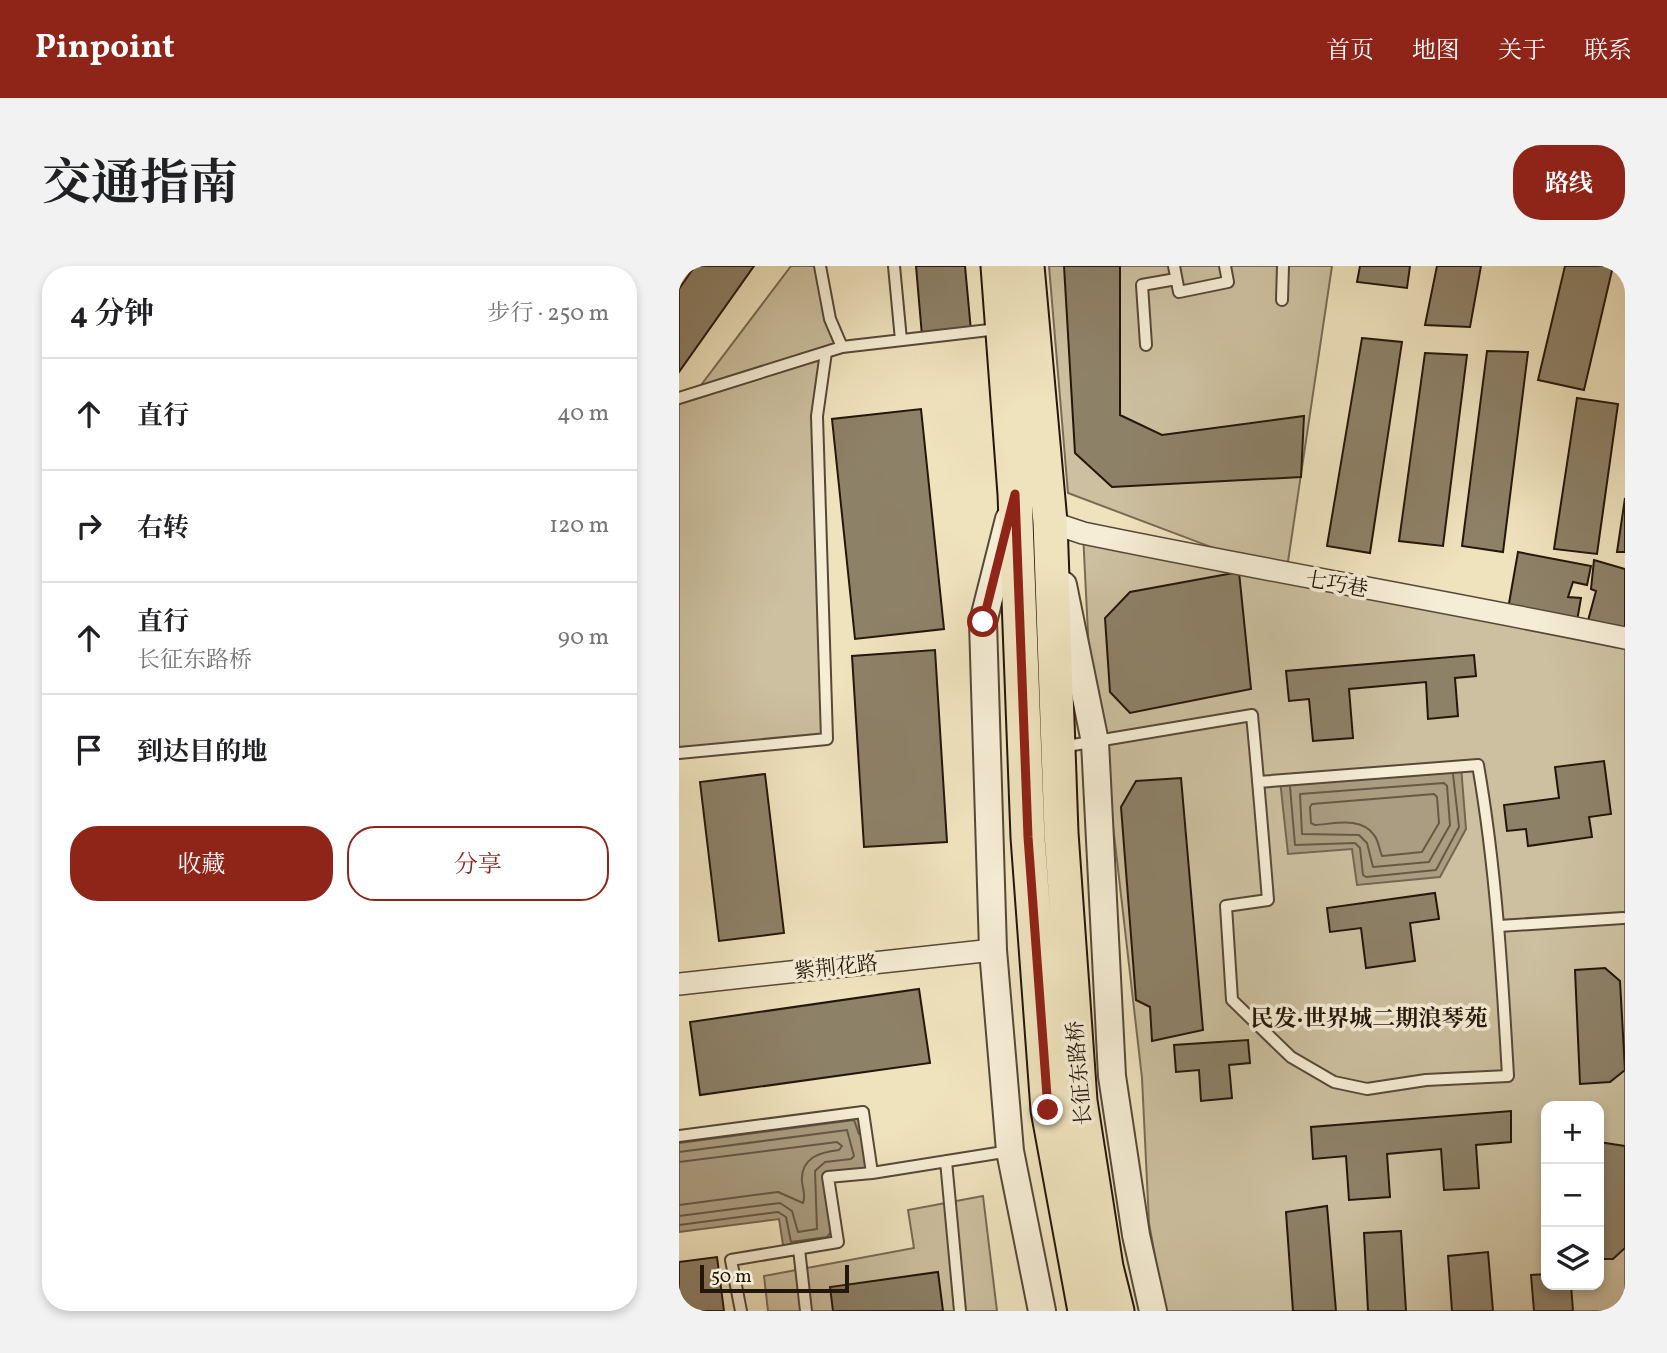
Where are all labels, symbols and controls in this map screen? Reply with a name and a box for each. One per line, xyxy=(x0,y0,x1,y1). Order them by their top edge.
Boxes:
text: Pinpoint xyxy=(35,26,175,72)
text: 首页 xyxy=(1326,35,1374,69)
text: 地图 xyxy=(1412,35,1460,69)
text: 关于 xyxy=(1498,35,1546,69)
text: 联系 xyxy=(1584,35,1632,69)
button: 路线 xyxy=(1513,145,1625,220)
text: 交通指南 xyxy=(42,152,238,221)
text: 4 分钟 xyxy=(70,294,154,336)
text: 步行 · 250 m xyxy=(488,298,609,330)
icon: ahead xyxy=(70,395,108,433)
text: 40 m xyxy=(557,398,609,430)
text: 直行 xyxy=(137,399,189,435)
icon: right xyxy=(70,507,108,545)
text: 120 m xyxy=(549,510,609,542)
text: 右转 xyxy=(137,511,189,547)
street label: 七巧巷 xyxy=(1303,566,1370,605)
text: 直行 xyxy=(137,605,189,641)
route start xyxy=(967,606,998,637)
icon: ahead xyxy=(70,619,108,657)
text: 90 m xyxy=(558,622,609,654)
text: 长征东路桥 xyxy=(137,645,252,677)
icon: arrive xyxy=(70,731,108,769)
text: 到达目的地 xyxy=(137,735,267,771)
button: 收藏 xyxy=(70,826,333,901)
button: 分享 xyxy=(347,826,609,901)
street label: 紫荆花路 xyxy=(793,950,879,987)
district label: 民发·世界城二期浪琴苑 xyxy=(1251,1004,1487,1036)
street label: 长征东路桥 xyxy=(1061,1019,1100,1126)
route end xyxy=(1032,1094,1063,1125)
map controls xyxy=(1541,1101,1604,1290)
button: + xyxy=(1541,1101,1604,1164)
button: − xyxy=(1541,1164,1604,1227)
button: layers xyxy=(1541,1227,1604,1290)
scale bar xyxy=(700,1262,849,1294)
text: 50 m xyxy=(711,1264,752,1290)

